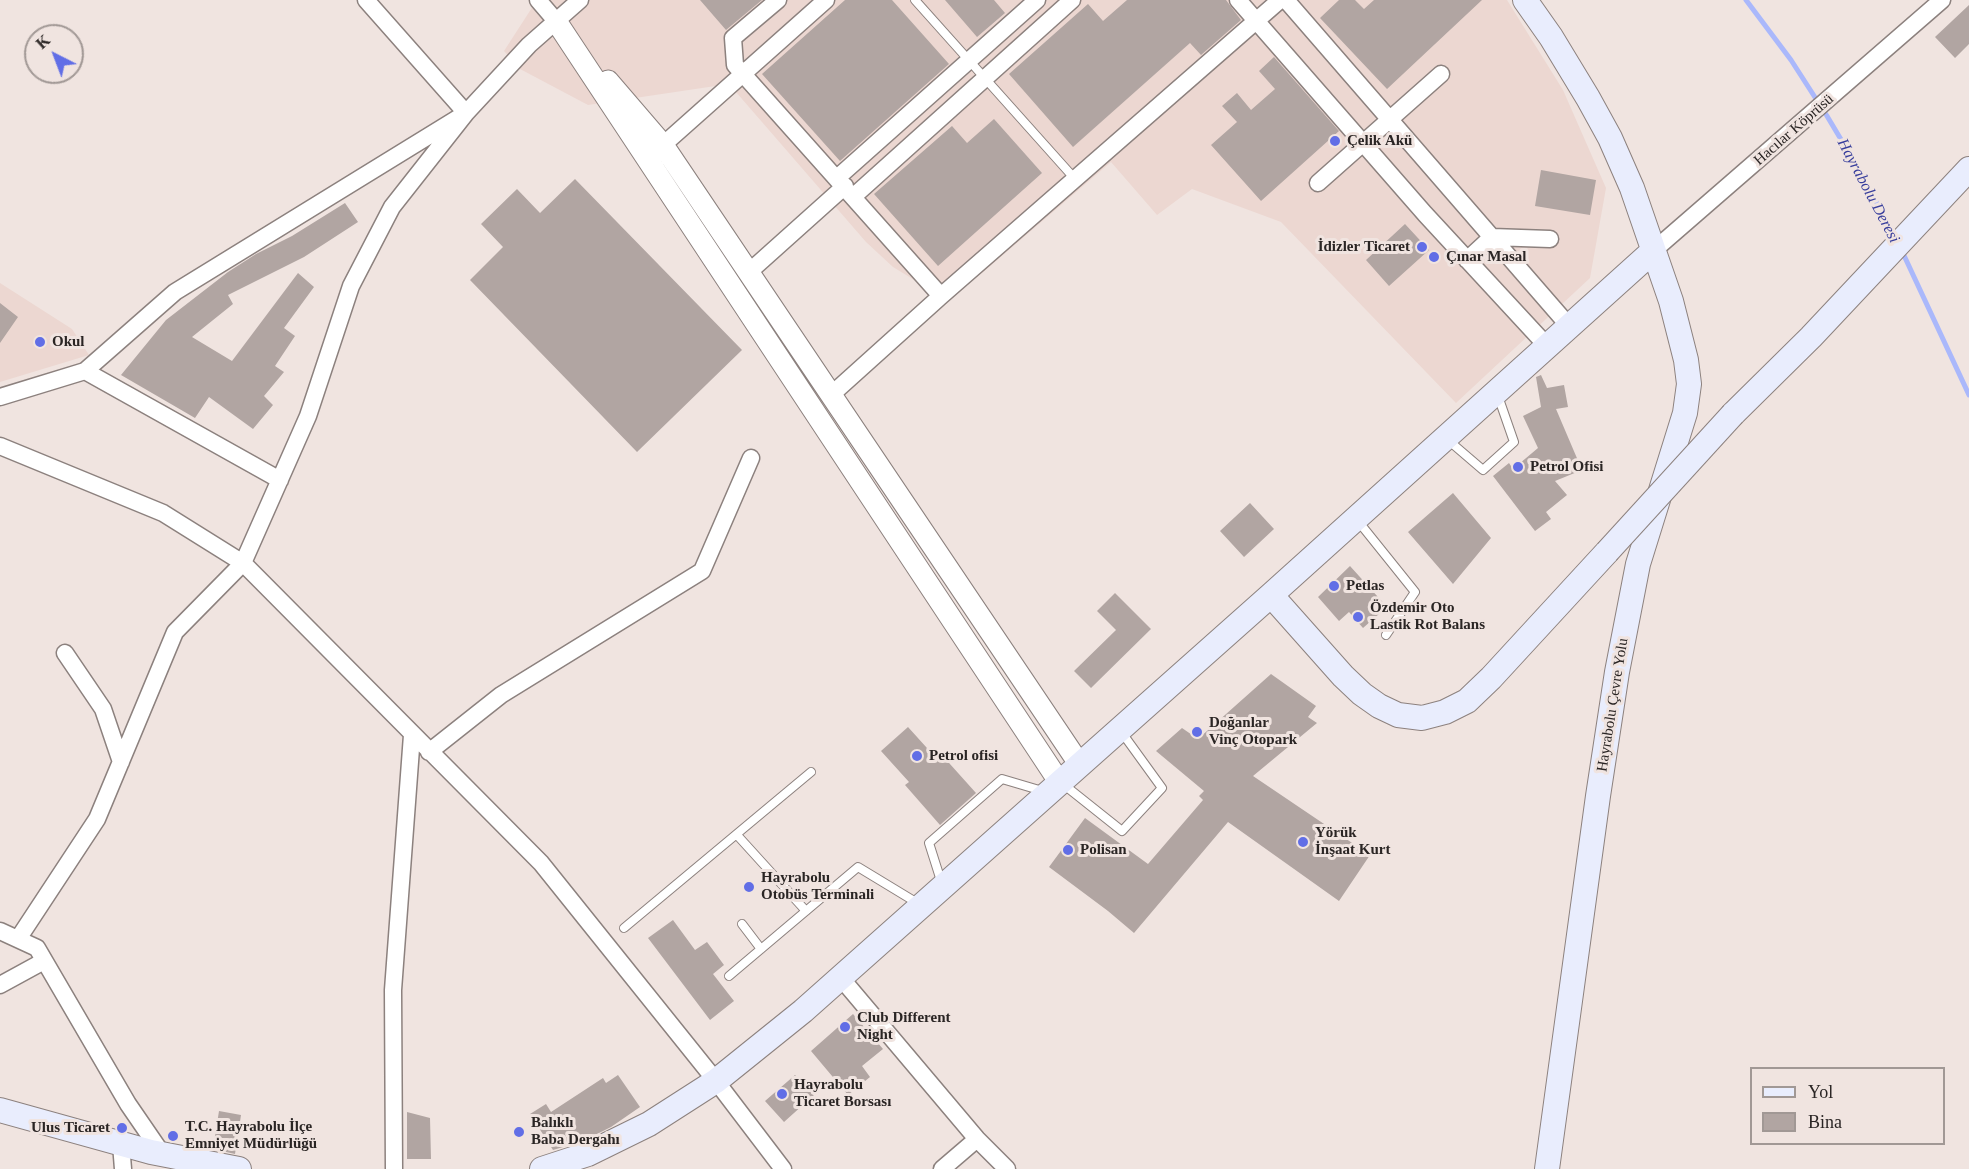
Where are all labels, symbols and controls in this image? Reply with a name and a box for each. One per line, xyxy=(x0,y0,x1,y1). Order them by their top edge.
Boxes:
north arrow xyxy=(24,24,84,84)
text: K xyxy=(33,31,53,52)
street label: Hacılar Köprüsü xyxy=(1751,91,1837,169)
place label: Çelik Akü xyxy=(1347,132,1412,150)
marker: Çelik Akü xyxy=(1328,134,1342,148)
water label: Hayrabolu Deresi xyxy=(1832,136,1904,246)
place label: İdizler Ticaret xyxy=(1318,238,1410,256)
marker: İdizler Ticaret xyxy=(1415,240,1429,254)
place label: Çınar Masal xyxy=(1446,248,1526,266)
marker: Çınar Masal xyxy=(1427,250,1441,264)
place label: Okul xyxy=(52,333,85,351)
marker: Okul xyxy=(33,335,47,349)
place label: Petrol Ofisi xyxy=(1530,458,1603,476)
marker: Petrol Ofisi xyxy=(1511,460,1525,474)
place label: Petlas xyxy=(1346,577,1384,595)
marker: Petlas xyxy=(1327,579,1341,593)
place label: Özdemir Oto Lastik Rot Balans xyxy=(1370,599,1485,634)
marker: Özdemir Oto Lastik Rot Balans xyxy=(1351,610,1365,624)
street label: Hayrabolu Çevre Yolu xyxy=(1594,637,1632,773)
place label: Doğanlar Vinç Otopark xyxy=(1209,714,1297,749)
marker: Doğanlar Vinç Otopark xyxy=(1190,725,1204,739)
place label: Petrol ofisi xyxy=(929,747,998,765)
marker: Petrol ofisi xyxy=(910,749,924,763)
place label: Yörük İnşaat Kurt xyxy=(1315,824,1390,859)
marker: Yörük İnşaat Kurt xyxy=(1296,835,1310,849)
place label: Polisan xyxy=(1080,841,1127,859)
marker: Polisan xyxy=(1061,843,1075,857)
place label: Hayrabolu Otobüs Terminali xyxy=(761,869,874,904)
marker: Hayrabolu Otobüs Terminali xyxy=(742,880,756,894)
place label: Club Different Night xyxy=(857,1009,950,1044)
marker: Club Different Night xyxy=(838,1020,852,1034)
legend xyxy=(1750,1067,1945,1145)
place label: Hayrabolu Ticaret Borsası xyxy=(794,1076,891,1111)
text: Yol xyxy=(1808,1082,1833,1102)
marker: Hayrabolu Ticaret Borsası xyxy=(775,1087,789,1101)
text: Bina xyxy=(1808,1112,1842,1132)
place label: Balıklı Baba Dergahı xyxy=(531,1114,620,1149)
place label: T.C. Hayrabolu İlçe Emniyet Müdürlüğü xyxy=(185,1118,317,1153)
place label: Ulus Ticaret xyxy=(31,1119,110,1137)
marker: Ulus Ticaret xyxy=(115,1121,129,1135)
marker: Balıklı Baba Dergahı xyxy=(512,1125,526,1139)
marker: T.C. Hayrabolu İlçe Emniyet Müdürlüğü xyxy=(166,1129,180,1143)

